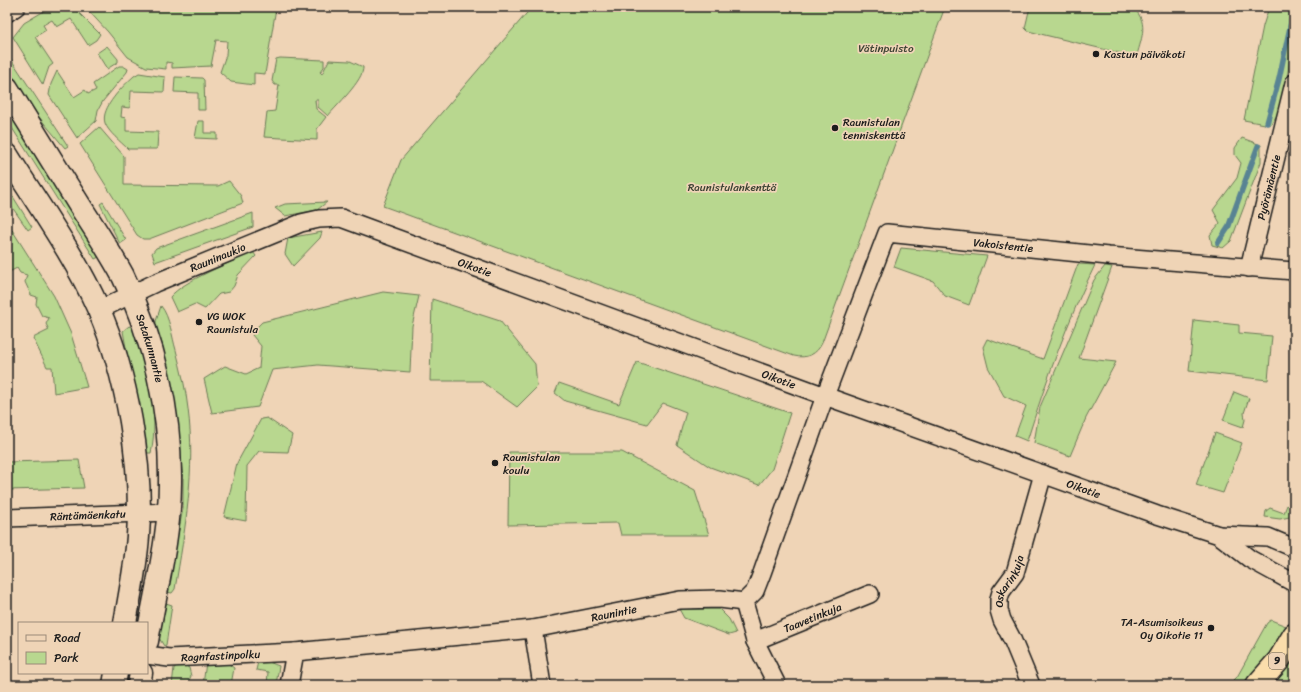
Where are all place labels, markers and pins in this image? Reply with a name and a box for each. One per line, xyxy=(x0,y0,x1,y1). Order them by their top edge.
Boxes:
place label: Kastun päiväkoti xyxy=(1104,45,1186,64)
marker: Kastun päiväkoti xyxy=(1091,49,1101,59)
place label: Raunistulan tenniskenttä xyxy=(843,113,906,145)
marker: Raunistulan tenniskenttä xyxy=(830,123,840,133)
place label: VG WOK Raunistula xyxy=(207,307,259,339)
marker: VG WOK Raunistula xyxy=(194,317,204,327)
place label: Raunistulan koulu xyxy=(503,448,560,480)
marker: Raunistulan koulu xyxy=(490,458,500,468)
place label: TA-Asumisoikeus Oy Oikotie 11 xyxy=(1121,613,1204,645)
marker: TA-Asumisoikeus Oy Oikotie 11 xyxy=(1206,623,1216,633)

